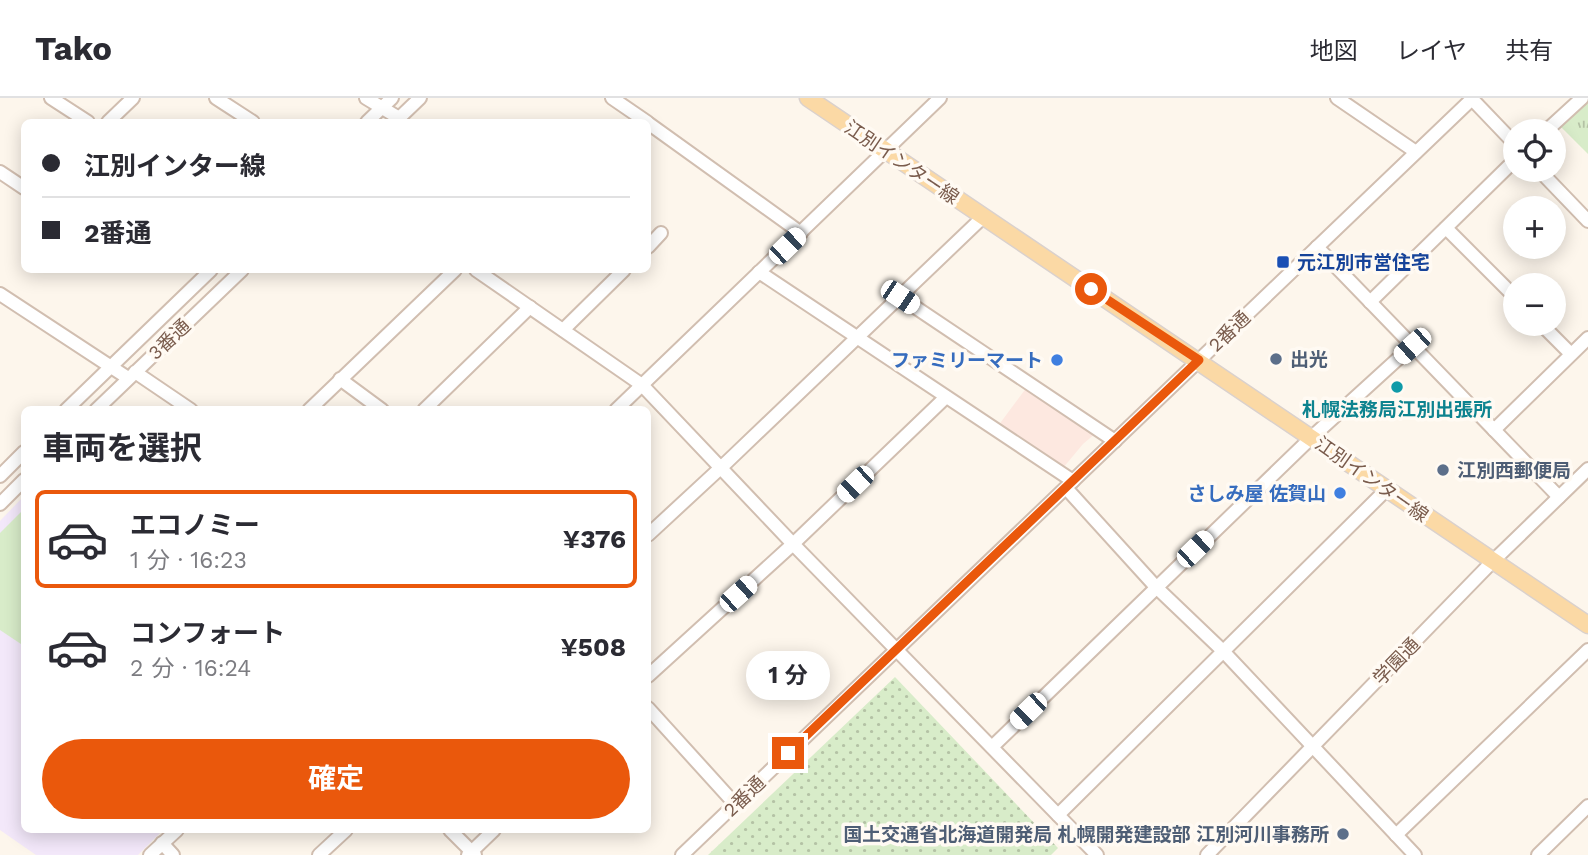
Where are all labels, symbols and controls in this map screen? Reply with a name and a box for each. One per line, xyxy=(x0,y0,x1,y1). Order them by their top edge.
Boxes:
text: Tako xyxy=(35,29,112,68)
text: 地図 xyxy=(1310,37,1358,65)
text: レイヤ xyxy=(1396,37,1467,65)
text: 共有 xyxy=(1505,37,1553,65)
street label: 江別インター線 xyxy=(840,116,963,209)
map controls xyxy=(1503,119,1566,336)
button: locate xyxy=(1503,119,1566,182)
text: 江別インター線 xyxy=(84,151,266,181)
button: + xyxy=(1503,196,1566,259)
text: 2番通 xyxy=(84,218,152,248)
car xyxy=(765,224,810,268)
place label: 元江別市営住宅 xyxy=(1297,251,1430,274)
marker: 元江別市営住宅 xyxy=(1275,254,1291,270)
route start xyxy=(1075,273,1107,305)
button: − xyxy=(1503,273,1566,336)
car xyxy=(877,277,924,317)
street label: 2番通 xyxy=(1204,306,1255,357)
street label: 3番通 xyxy=(144,314,195,365)
car xyxy=(1390,324,1435,368)
place label: 出光 xyxy=(1290,348,1328,371)
place label: ファミリーマート xyxy=(891,349,1043,372)
marker: 出光 xyxy=(1268,351,1284,367)
marker: ファミリーマート xyxy=(1049,352,1065,368)
marker: 札幌法務局江別出張所 xyxy=(1389,379,1405,395)
place label: 札幌法務局江別出張所 xyxy=(1302,398,1492,421)
text: 車両を選択 xyxy=(42,429,202,467)
street label: 江別インター線 xyxy=(1311,432,1433,527)
place label: 江別西郵便局 xyxy=(1457,459,1571,482)
car xyxy=(833,462,878,506)
marker: 江別西郵便局 xyxy=(1435,462,1451,478)
place label: さしみ屋 佐賀山 xyxy=(1188,482,1326,505)
marker: さしみ屋 佐賀山 xyxy=(1332,485,1348,501)
icon: car xyxy=(46,508,109,571)
text: エコノミー xyxy=(130,510,260,540)
text: ¥376 xyxy=(563,524,626,554)
car xyxy=(1173,527,1218,571)
text: 1 分 · 16:23 xyxy=(130,547,247,574)
car xyxy=(716,572,761,616)
icon: car xyxy=(46,616,109,679)
text: コンフォート xyxy=(130,618,285,648)
text: ¥508 xyxy=(560,632,626,662)
street label: 学園通 xyxy=(1368,633,1424,690)
callout: 1 分 xyxy=(746,652,830,700)
text: 2 分 · 16:24 xyxy=(130,655,251,682)
text: 1 分 xyxy=(768,662,808,689)
car xyxy=(1006,689,1051,733)
route end xyxy=(772,737,804,769)
button: 確定 xyxy=(42,739,630,819)
street label: 2番通 xyxy=(719,771,770,822)
place label: 国土交通省北海道開発局 札幌開発建設部 江別河川事務所 xyxy=(843,823,1329,846)
marker: 国土交通省北海道開発局 札幌開発建設部 江別河川事務所 xyxy=(1335,826,1351,842)

